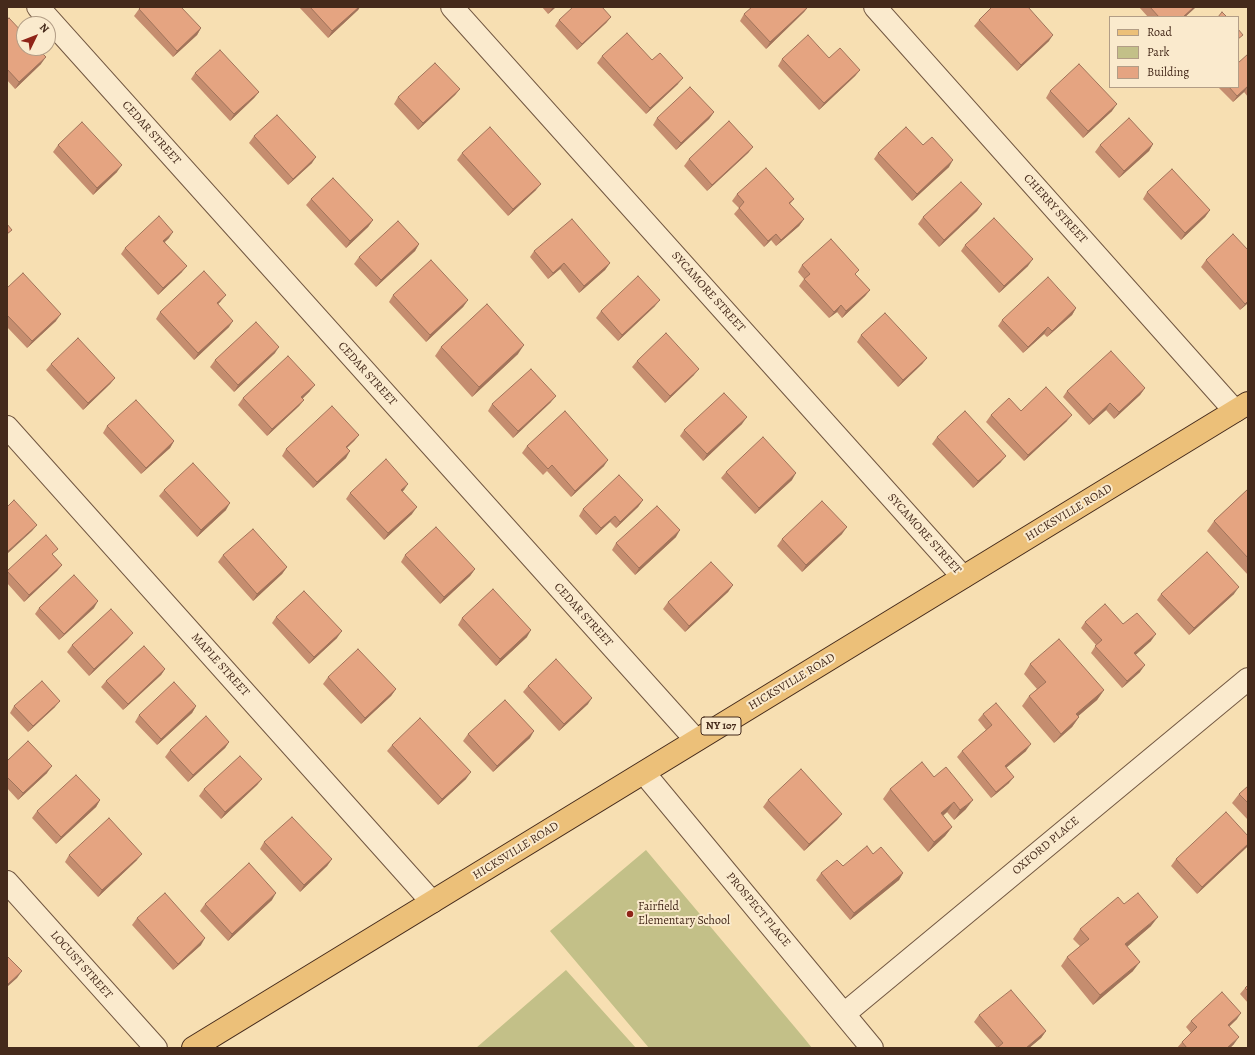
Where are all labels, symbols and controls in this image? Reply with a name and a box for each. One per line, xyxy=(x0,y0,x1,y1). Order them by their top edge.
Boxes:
north arrow xyxy=(16,16,56,56)
legend xyxy=(1109,16,1239,88)
text: N xyxy=(36,20,53,36)
text: Road xyxy=(1147,24,1172,40)
text: Park xyxy=(1147,44,1170,60)
text: Building xyxy=(1147,64,1189,80)
street label: CEDAR STREET xyxy=(119,98,183,168)
street label: CHERRY STREET xyxy=(1020,171,1090,247)
street label: SYCAMORE STREET xyxy=(668,249,748,335)
street label: CEDAR STREET xyxy=(335,339,399,409)
street label: HICKSVILLE ROAD xyxy=(1023,481,1115,545)
street label: SYCAMORE STREET xyxy=(884,491,964,577)
street label: CEDAR STREET xyxy=(551,580,615,650)
street label: MAPLE STREET xyxy=(188,630,252,700)
street label: HICKSVILLE ROAD xyxy=(746,650,838,714)
road number: NY 107 xyxy=(701,717,741,735)
street label: OXFORD PLACE xyxy=(1010,814,1082,878)
street label: HICKSVILLE ROAD xyxy=(470,819,562,883)
street label: PROSPECT PLACE xyxy=(723,870,793,950)
place label: Fairfield Elementary School xyxy=(638,900,730,928)
marker: Fairfield Elementary School xyxy=(625,909,635,919)
street label: LOCUST STREET xyxy=(47,928,115,1002)

